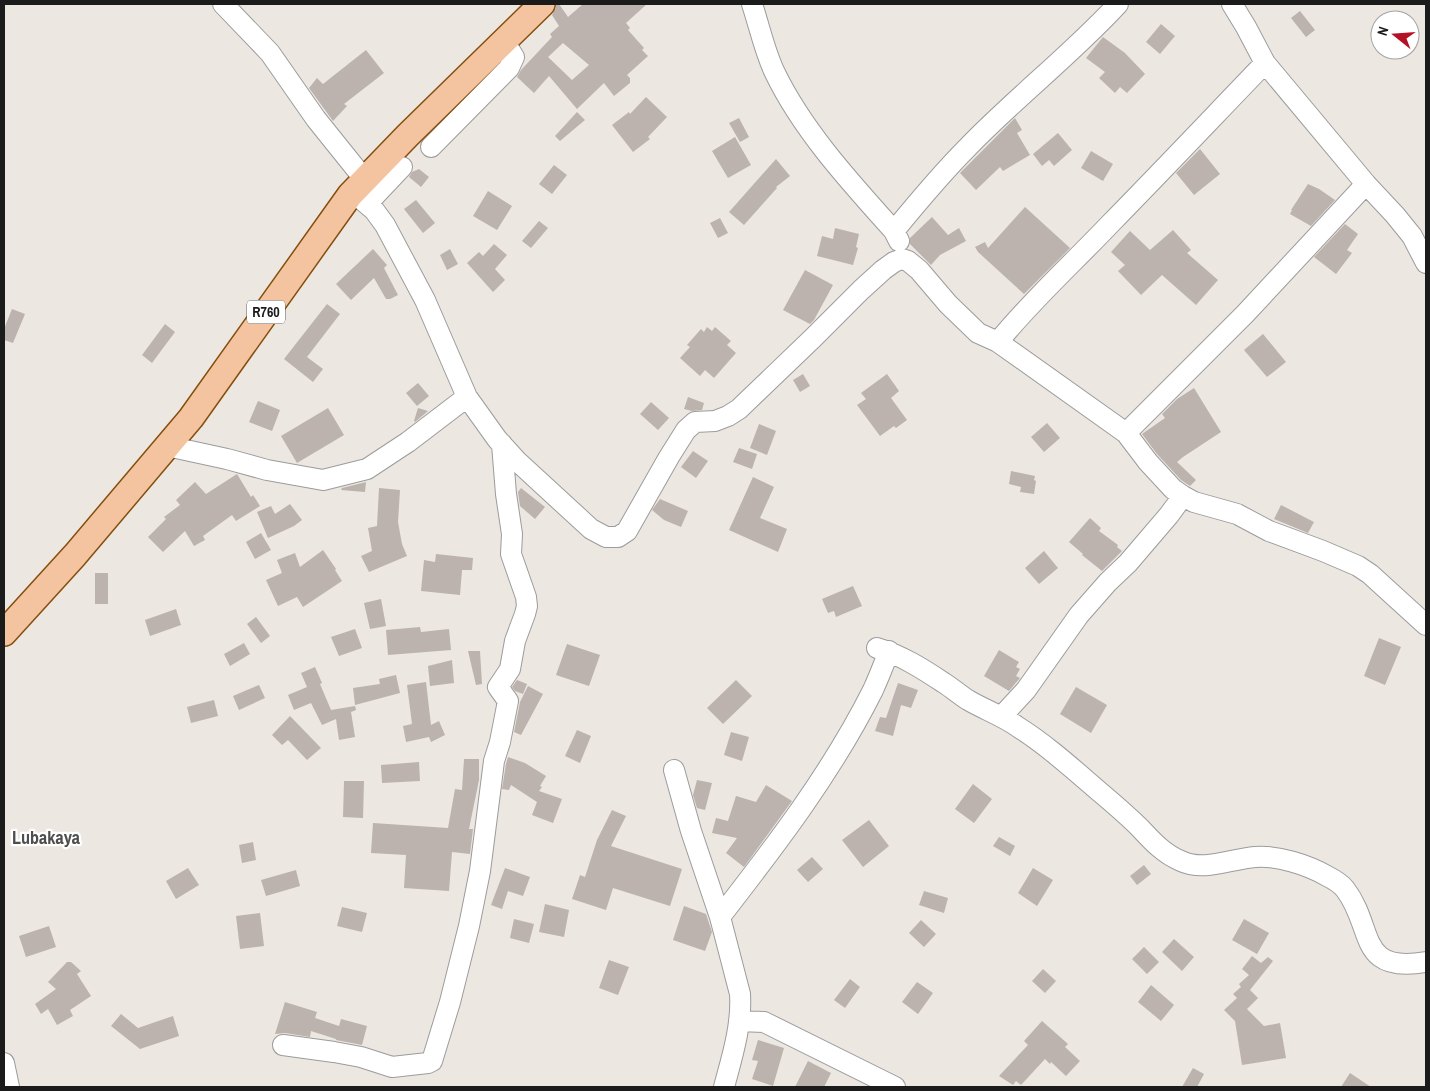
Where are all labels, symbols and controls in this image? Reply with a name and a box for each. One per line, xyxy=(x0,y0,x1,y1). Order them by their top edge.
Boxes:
north arrow xyxy=(1370,10,1420,60)
text: N xyxy=(1373,25,1392,38)
road number: R760 xyxy=(247,300,285,324)
district label: Lubakaya xyxy=(12,825,81,850)

